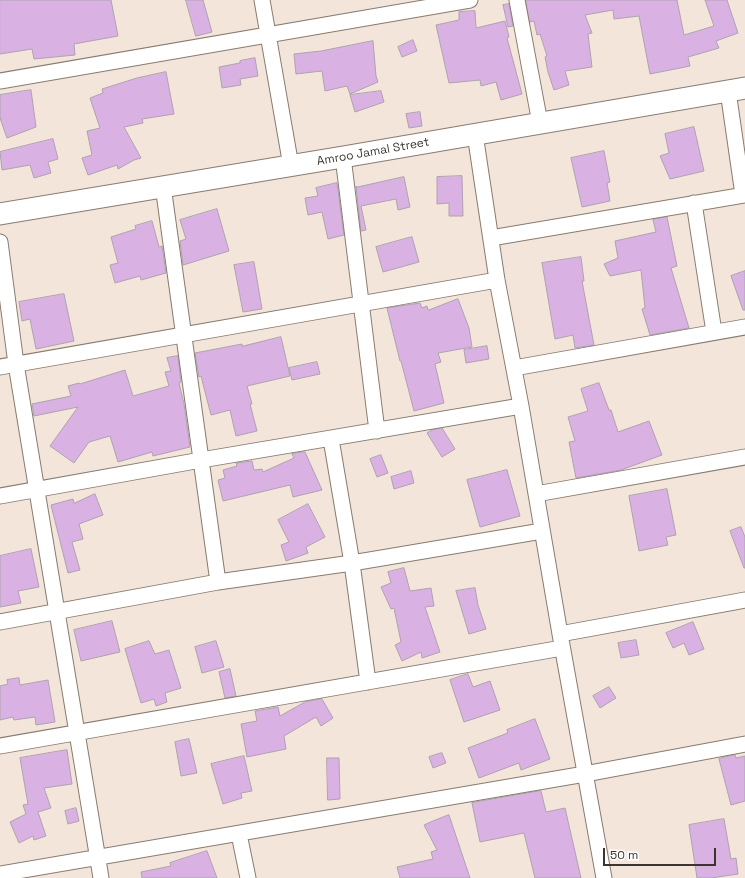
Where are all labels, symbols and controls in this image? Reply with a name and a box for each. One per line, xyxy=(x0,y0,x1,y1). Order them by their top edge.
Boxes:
street label: Amroo Jamal Street xyxy=(316,135,430,169)
scale bar xyxy=(605,840,718,866)
text: 50 m xyxy=(610,847,638,863)

